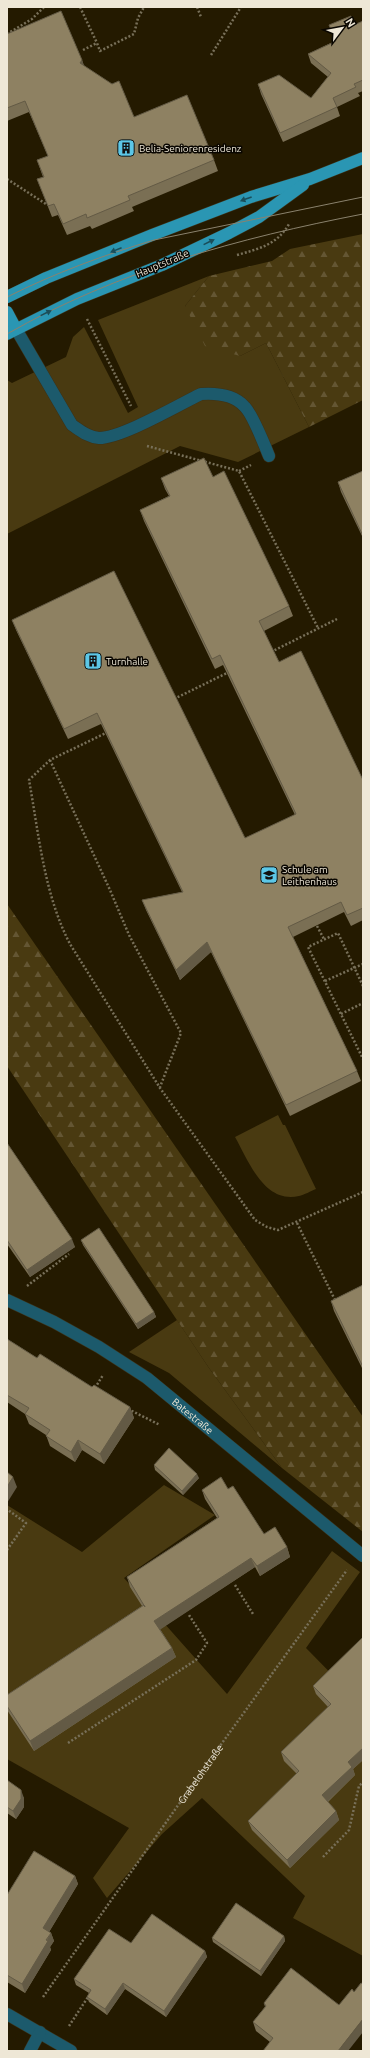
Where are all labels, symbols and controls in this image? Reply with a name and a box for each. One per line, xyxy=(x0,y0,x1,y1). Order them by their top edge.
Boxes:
north arrow xyxy=(322,8,362,48)
text: N xyxy=(343,16,358,29)
building icon: Belia-Seniorenresidenz xyxy=(116,138,136,158)
place label: Belia-Seniorenresidenz xyxy=(139,143,242,154)
one-way arrow xyxy=(239,197,251,203)
one-way arrow xyxy=(203,239,215,245)
one-way arrow xyxy=(111,247,122,253)
street label: Hauptstraße xyxy=(134,247,190,280)
one-way arrow xyxy=(41,310,52,316)
building icon: Turnhalle xyxy=(83,651,103,671)
place label: Turnhalle xyxy=(106,656,148,667)
place label: Schule am Leithenhaus xyxy=(282,864,337,887)
school or university icon: Schule am Leithenhaus xyxy=(259,865,279,885)
street label: Batestraße xyxy=(170,1396,215,1436)
street label: Grabelohstraße xyxy=(176,1742,225,1806)

